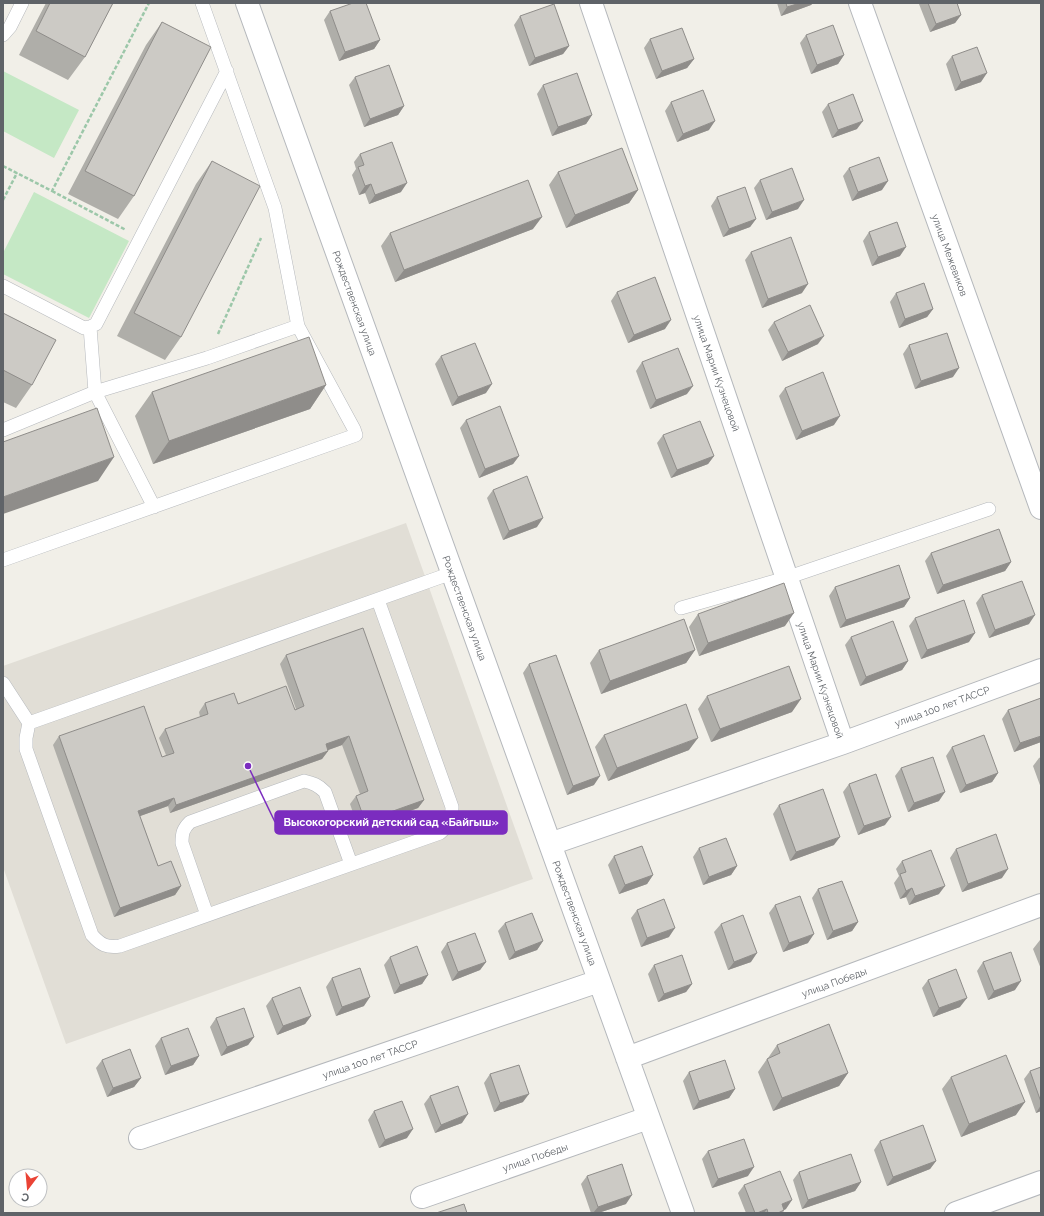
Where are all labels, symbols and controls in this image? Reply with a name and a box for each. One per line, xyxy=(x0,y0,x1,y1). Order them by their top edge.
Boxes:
street label: улица Межевиков xyxy=(930,213,970,298)
street label: Рождественская улица xyxy=(330,249,379,357)
street label: улица Марии Кузнецовой xyxy=(691,314,742,433)
street label: Рождественская улица xyxy=(440,554,489,662)
street label: улица Марии Кузнецовой xyxy=(795,621,846,740)
street label: улица 100 лет ТАССР xyxy=(893,684,991,729)
callout: Высокогорский детский сад «Байгыш» xyxy=(275,811,507,834)
text: Высокогорский детский сад «Байгыш» xyxy=(283,816,499,829)
street label: Рождественская улица xyxy=(550,859,599,967)
street label: улица Победы xyxy=(800,966,868,999)
street label: улица 100 лет ТАССР xyxy=(321,1038,419,1081)
street label: улица Победы xyxy=(501,1141,570,1174)
north arrow xyxy=(8,1168,48,1208)
text: С xyxy=(20,1190,31,1204)

